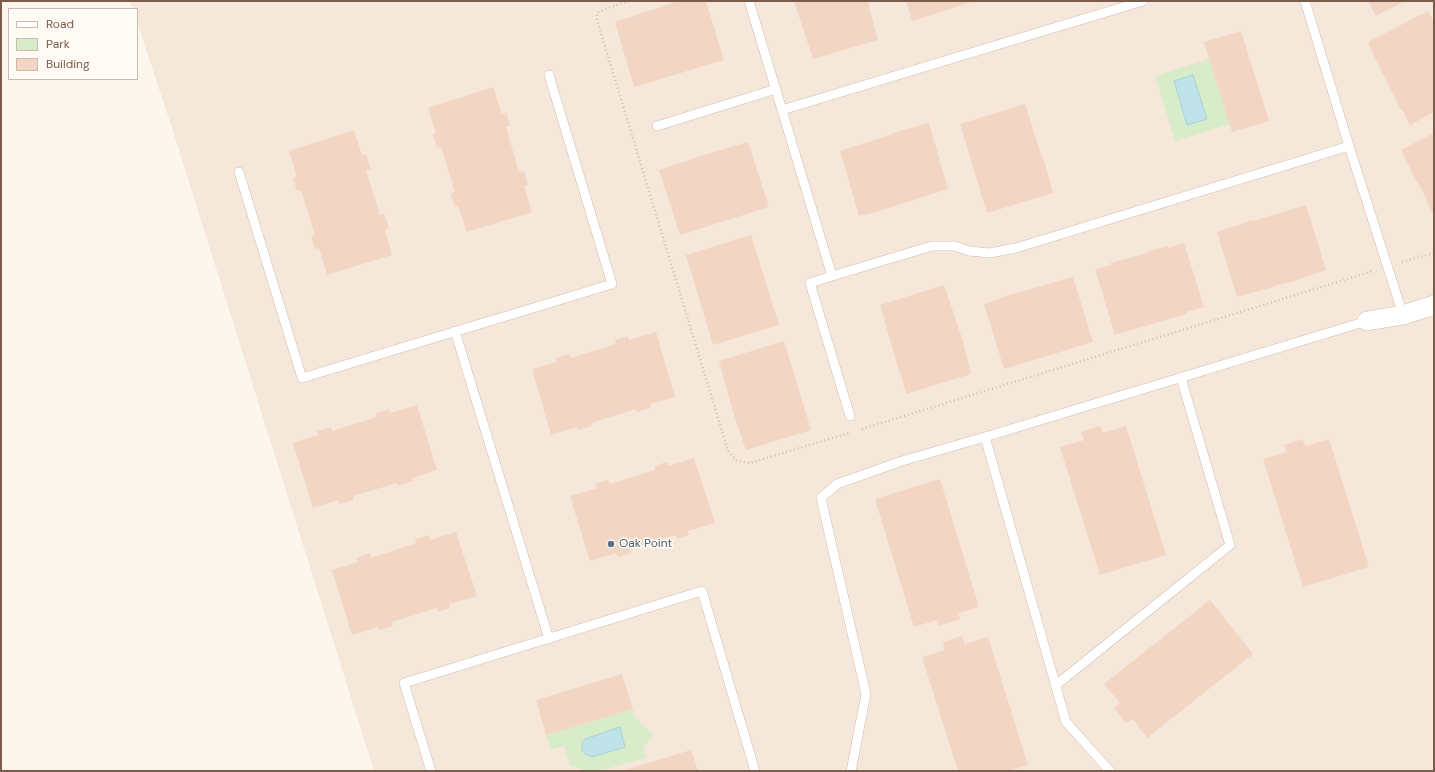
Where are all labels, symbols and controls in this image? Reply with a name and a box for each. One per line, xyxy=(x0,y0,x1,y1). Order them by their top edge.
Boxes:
legend xyxy=(8,8,138,80)
text: Road xyxy=(46,16,74,32)
text: Park xyxy=(46,36,70,52)
text: Building xyxy=(46,56,90,72)
place label: Oak Point xyxy=(619,537,672,551)
marker: Oak Point xyxy=(606,539,616,549)

